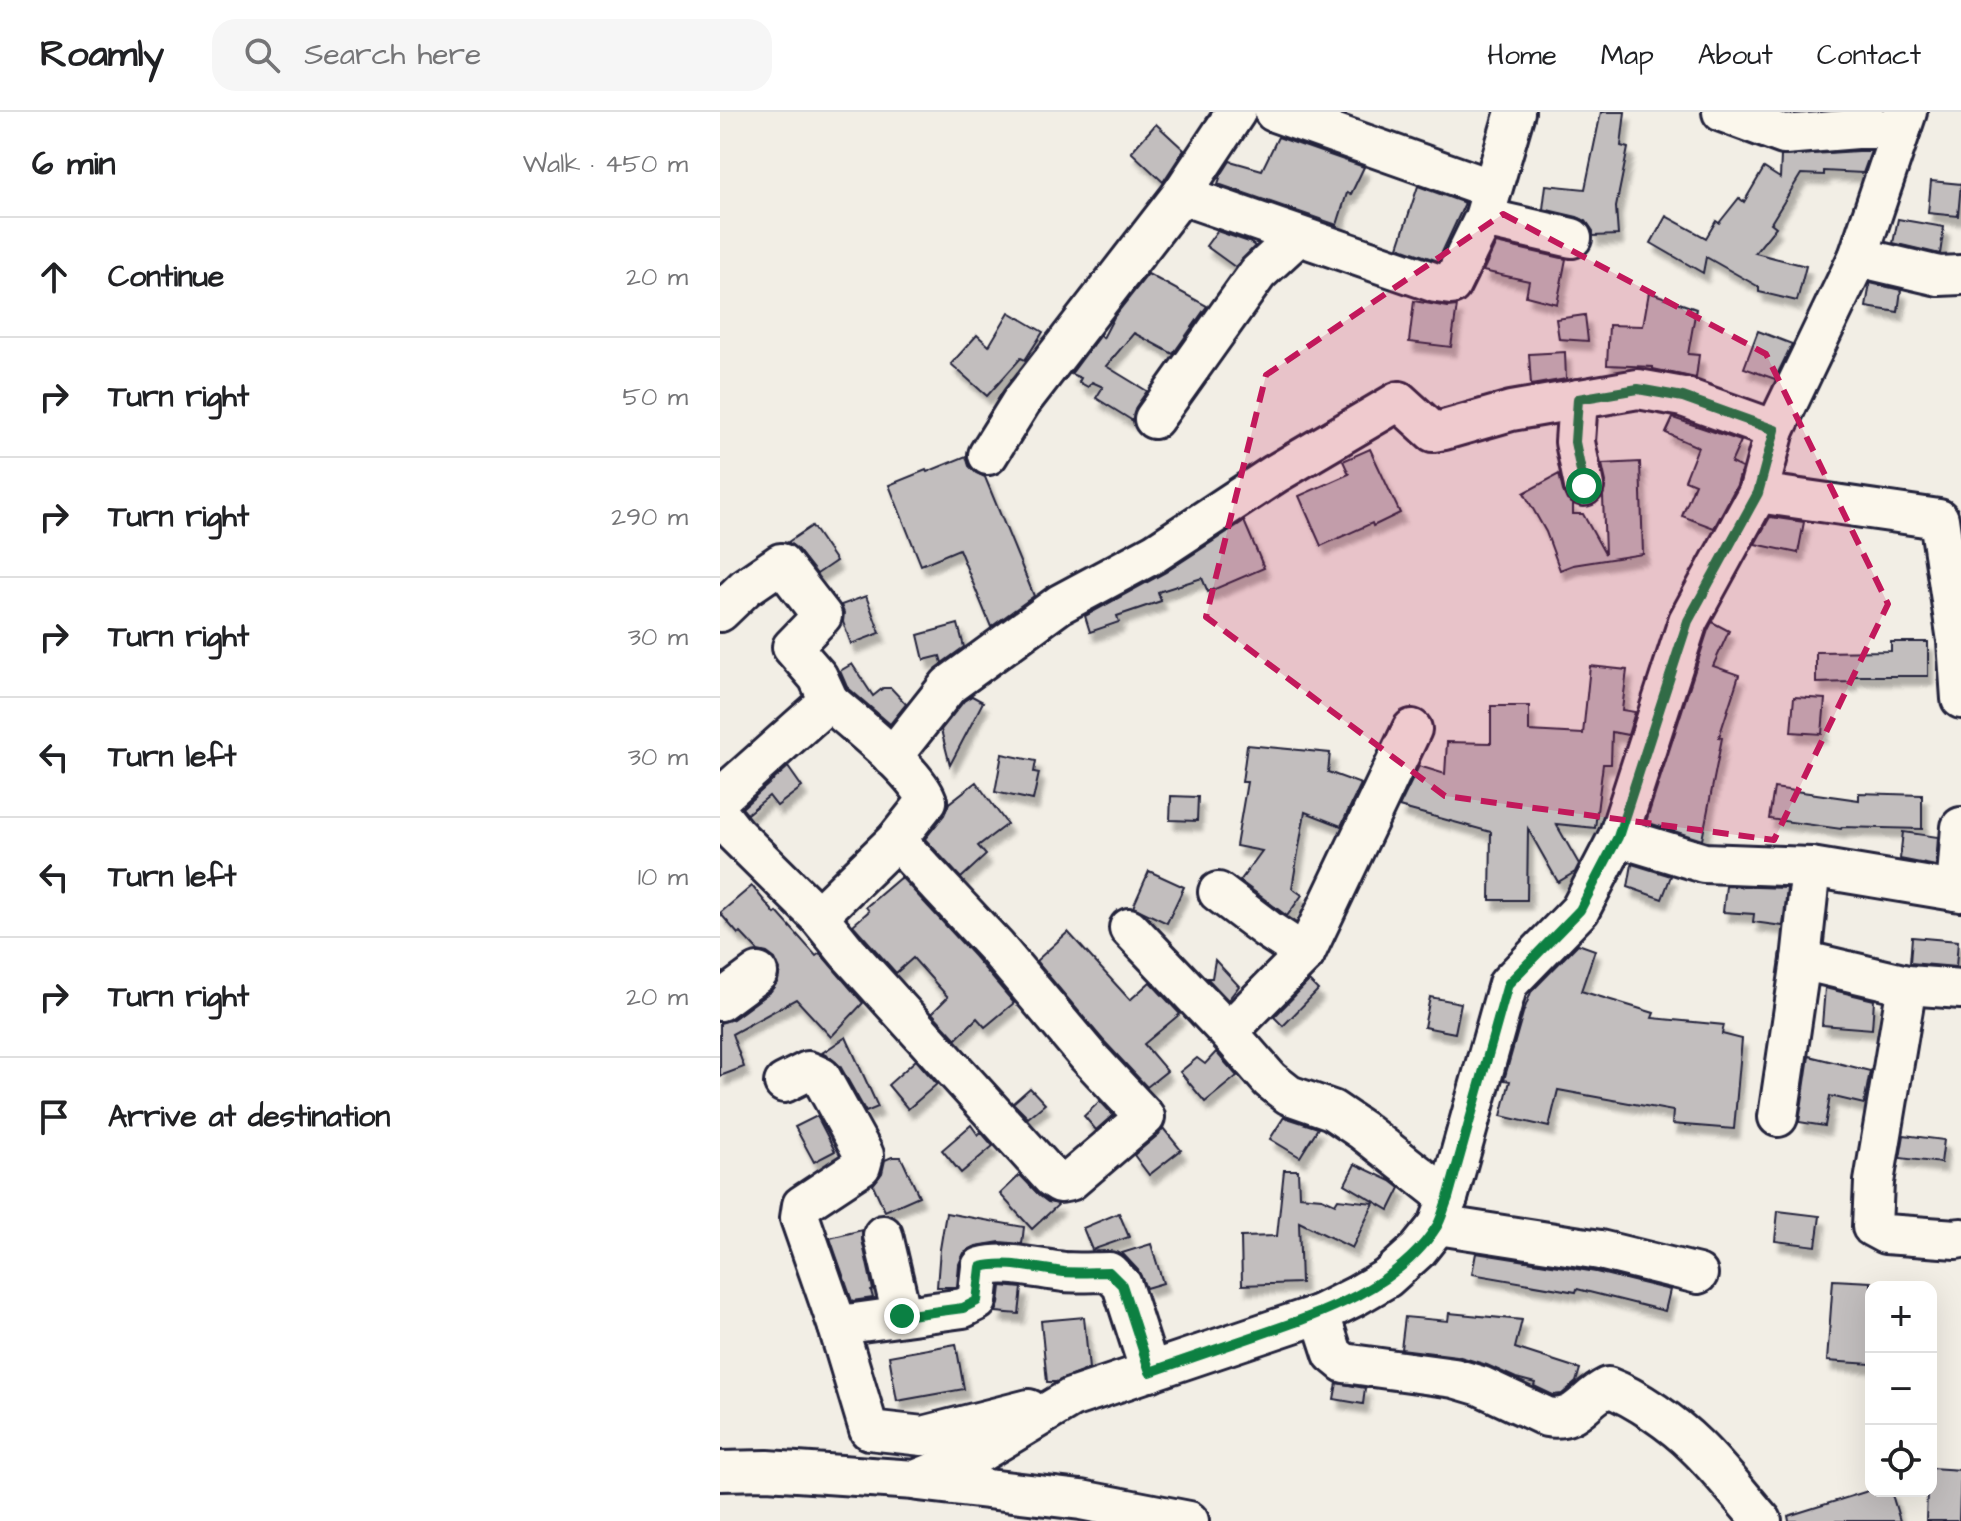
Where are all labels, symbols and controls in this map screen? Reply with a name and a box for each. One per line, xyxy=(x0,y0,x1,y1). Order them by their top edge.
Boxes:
search box xyxy=(212,19,772,91)
text: Roamly xyxy=(40,29,164,81)
icon: search xyxy=(240,33,284,77)
text: Search here xyxy=(304,34,481,76)
text: Home xyxy=(1487,36,1557,75)
text: Map xyxy=(1601,36,1654,75)
text: About xyxy=(1698,36,1773,75)
text: Contact xyxy=(1817,36,1921,75)
text: 6 min xyxy=(32,140,116,188)
text: Walk · 450 m xyxy=(523,146,688,182)
icon: ahead xyxy=(32,255,76,299)
text: Continue xyxy=(108,256,224,298)
text: 20 m xyxy=(626,259,688,295)
icon: right xyxy=(32,375,76,419)
text: Turn right xyxy=(108,376,249,418)
text: 50 m xyxy=(623,379,688,415)
route start xyxy=(1566,468,1602,504)
icon: right xyxy=(32,495,76,539)
text: Turn right xyxy=(108,496,249,538)
text: 290 m xyxy=(611,499,688,535)
icon: right xyxy=(32,615,76,659)
text: Turn right xyxy=(108,616,249,658)
text: 30 m xyxy=(628,619,688,655)
icon: left xyxy=(32,735,76,779)
text: Turn left xyxy=(108,736,236,778)
text: 30 m xyxy=(628,739,688,775)
icon: left xyxy=(32,855,76,899)
text: Turn left xyxy=(108,856,236,898)
text: 10 m xyxy=(638,859,688,895)
icon: right xyxy=(32,975,76,1019)
text: Turn right xyxy=(108,976,249,1018)
text: 20 m xyxy=(626,979,688,1015)
icon: arrive xyxy=(32,1095,76,1139)
text: Arrive at destination xyxy=(108,1096,390,1138)
map controls xyxy=(1865,1281,1937,1497)
button: + xyxy=(1865,1281,1937,1353)
route end xyxy=(884,1298,920,1334)
button: − xyxy=(1865,1353,1937,1425)
button: locate xyxy=(1865,1425,1937,1497)

